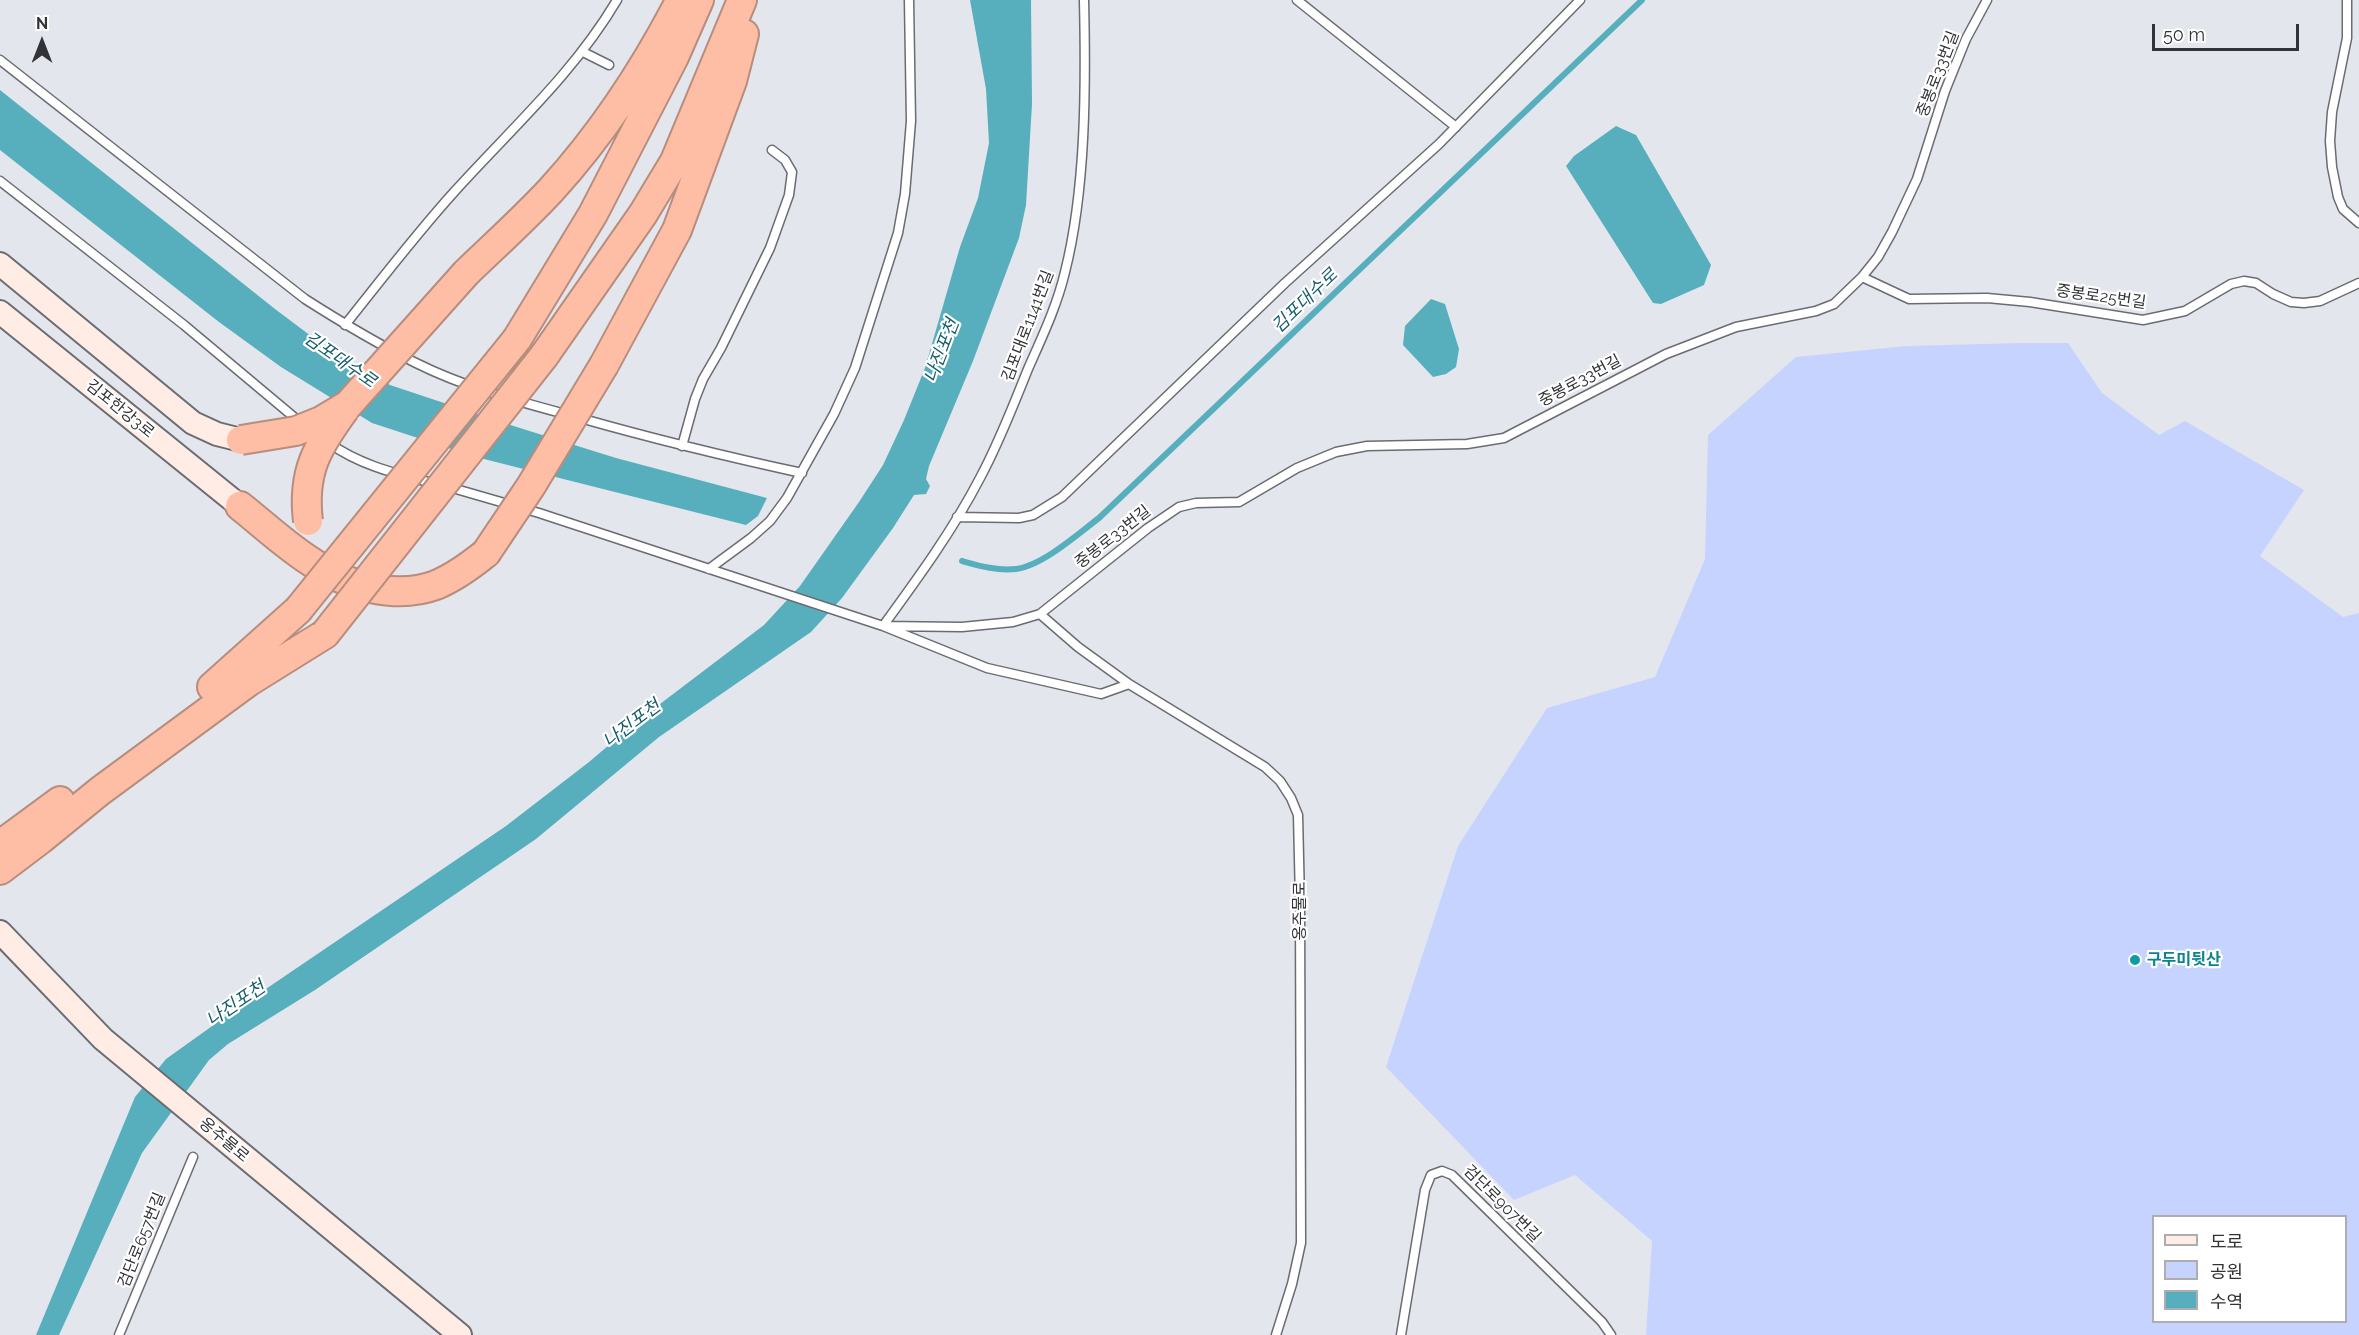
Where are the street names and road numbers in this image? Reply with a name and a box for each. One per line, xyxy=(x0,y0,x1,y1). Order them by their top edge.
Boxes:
street label: 중봉로33번길 xyxy=(1913,28,1963,120)
street label: 김포대로1141번길 xyxy=(998,268,1058,384)
street label: 중봉로25번길 xyxy=(2055,281,2147,313)
street label: 중봉로33번길 xyxy=(1535,351,1625,411)
street label: 김포한강3로 xyxy=(82,376,158,442)
street label: 중봉로33번길 xyxy=(1071,502,1155,572)
street label: 옹주물로 xyxy=(1290,882,1310,940)
street label: 옹주물로 xyxy=(195,1114,253,1166)
street label: 검단로907번길 xyxy=(1459,1161,1545,1247)
street label: 검단로657번길 xyxy=(114,1190,170,1290)

